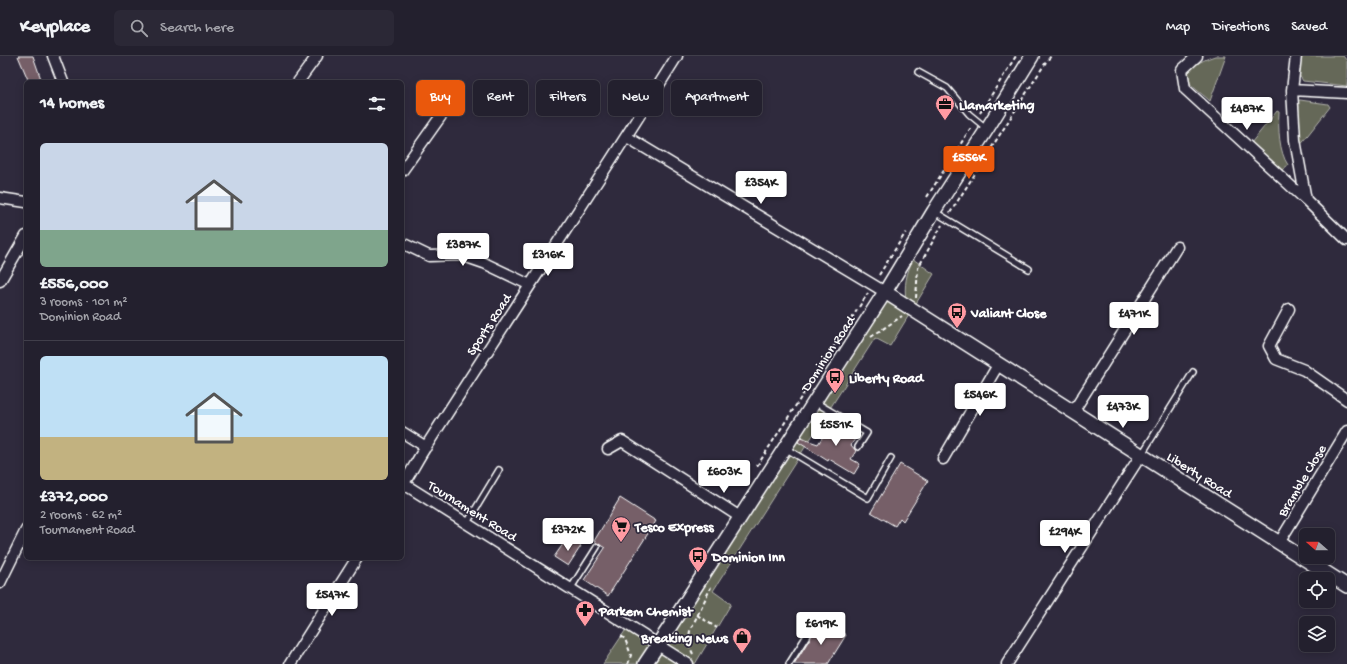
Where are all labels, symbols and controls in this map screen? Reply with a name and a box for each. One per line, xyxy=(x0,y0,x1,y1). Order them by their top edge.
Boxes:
search box xyxy=(114,10,394,46)
text: Keyplace xyxy=(20,16,90,39)
icon: search xyxy=(128,17,150,39)
text: Search here xyxy=(160,19,234,37)
text: Map xyxy=(1166,19,1190,36)
text: Directions xyxy=(1212,19,1269,36)
text: Saved xyxy=(1291,19,1327,36)
chip: Buy xyxy=(416,80,465,116)
chip: Rent xyxy=(473,80,528,116)
chip: Filters xyxy=(536,80,600,116)
chip: New xyxy=(608,80,663,116)
chip: Apartment xyxy=(671,80,762,116)
icon: filters xyxy=(366,93,388,115)
office icon: Llamarketing xyxy=(934,93,956,121)
text: 14 homes xyxy=(40,94,104,114)
pin: £487K xyxy=(1219,97,1275,131)
place label: Llamarketing xyxy=(959,98,1035,115)
text: £487K xyxy=(1231,102,1263,117)
pin: £556K xyxy=(941,146,997,180)
text: £556K xyxy=(952,151,986,166)
icon: home xyxy=(178,169,250,241)
pin: £354K xyxy=(733,171,789,205)
text: £354K xyxy=(745,176,777,191)
pin: £387K xyxy=(435,233,491,267)
text: £387K xyxy=(446,238,480,253)
pin: £316K xyxy=(520,243,576,277)
text: £316K xyxy=(532,248,564,263)
text: £556,000 xyxy=(40,275,108,295)
street label: Sports Road xyxy=(464,290,517,360)
text: 3 rooms · 101 m² xyxy=(40,295,128,310)
bus stop icon: Valiant Close xyxy=(946,301,968,329)
pin: £471K xyxy=(1106,302,1162,336)
place label: Valiant Close xyxy=(970,306,1047,323)
text: £471K xyxy=(1118,307,1150,322)
text: Dominion Road xyxy=(40,310,121,325)
street label: Dominion Road xyxy=(798,312,861,396)
bus stop icon: Liberty Road xyxy=(824,366,846,394)
place label: Liberty Road xyxy=(849,371,925,388)
icon: home xyxy=(178,382,250,454)
pin: £546K xyxy=(952,383,1008,417)
text: £546K xyxy=(964,388,996,403)
pin: £473K xyxy=(1095,395,1151,429)
text: £473K xyxy=(1107,400,1139,415)
pin: £551K xyxy=(808,413,864,447)
text: £551K xyxy=(820,418,852,433)
street label: Bramble Close xyxy=(1274,441,1332,521)
street label: Liberty Road xyxy=(1163,449,1236,504)
pin: £603K xyxy=(696,460,752,494)
text: £603K xyxy=(707,465,741,480)
street label: Tournament Road xyxy=(423,477,521,547)
text: £372,000 xyxy=(40,488,108,508)
text: 2 rooms · 62 m² xyxy=(40,508,122,523)
supermarket icon: Tesco Express xyxy=(610,515,632,543)
pin: £372K xyxy=(540,518,596,552)
place label: Tesco Express xyxy=(634,520,714,537)
pin: £294K xyxy=(1037,520,1093,554)
text: Tournament Road xyxy=(40,523,135,538)
text: £372K xyxy=(552,523,584,538)
text: £294K xyxy=(1049,525,1081,540)
north arrow xyxy=(1299,528,1335,564)
map controls xyxy=(1299,528,1335,652)
bus stop icon: Dominion Inn xyxy=(687,545,709,573)
place label: Dominion Inn xyxy=(710,550,785,567)
button: locate xyxy=(1299,572,1335,608)
pin: £547K xyxy=(304,583,360,617)
text: £547K xyxy=(316,588,348,603)
pharmacy icon: Parkem Chemist xyxy=(574,599,596,627)
place label: Parkem Chemist xyxy=(598,604,694,621)
pin: £619K xyxy=(793,612,849,646)
button: layers xyxy=(1299,616,1335,652)
text: £619K xyxy=(805,617,837,632)
shop icon: Breaking News xyxy=(731,626,753,654)
place label: Breaking News xyxy=(640,631,729,648)

